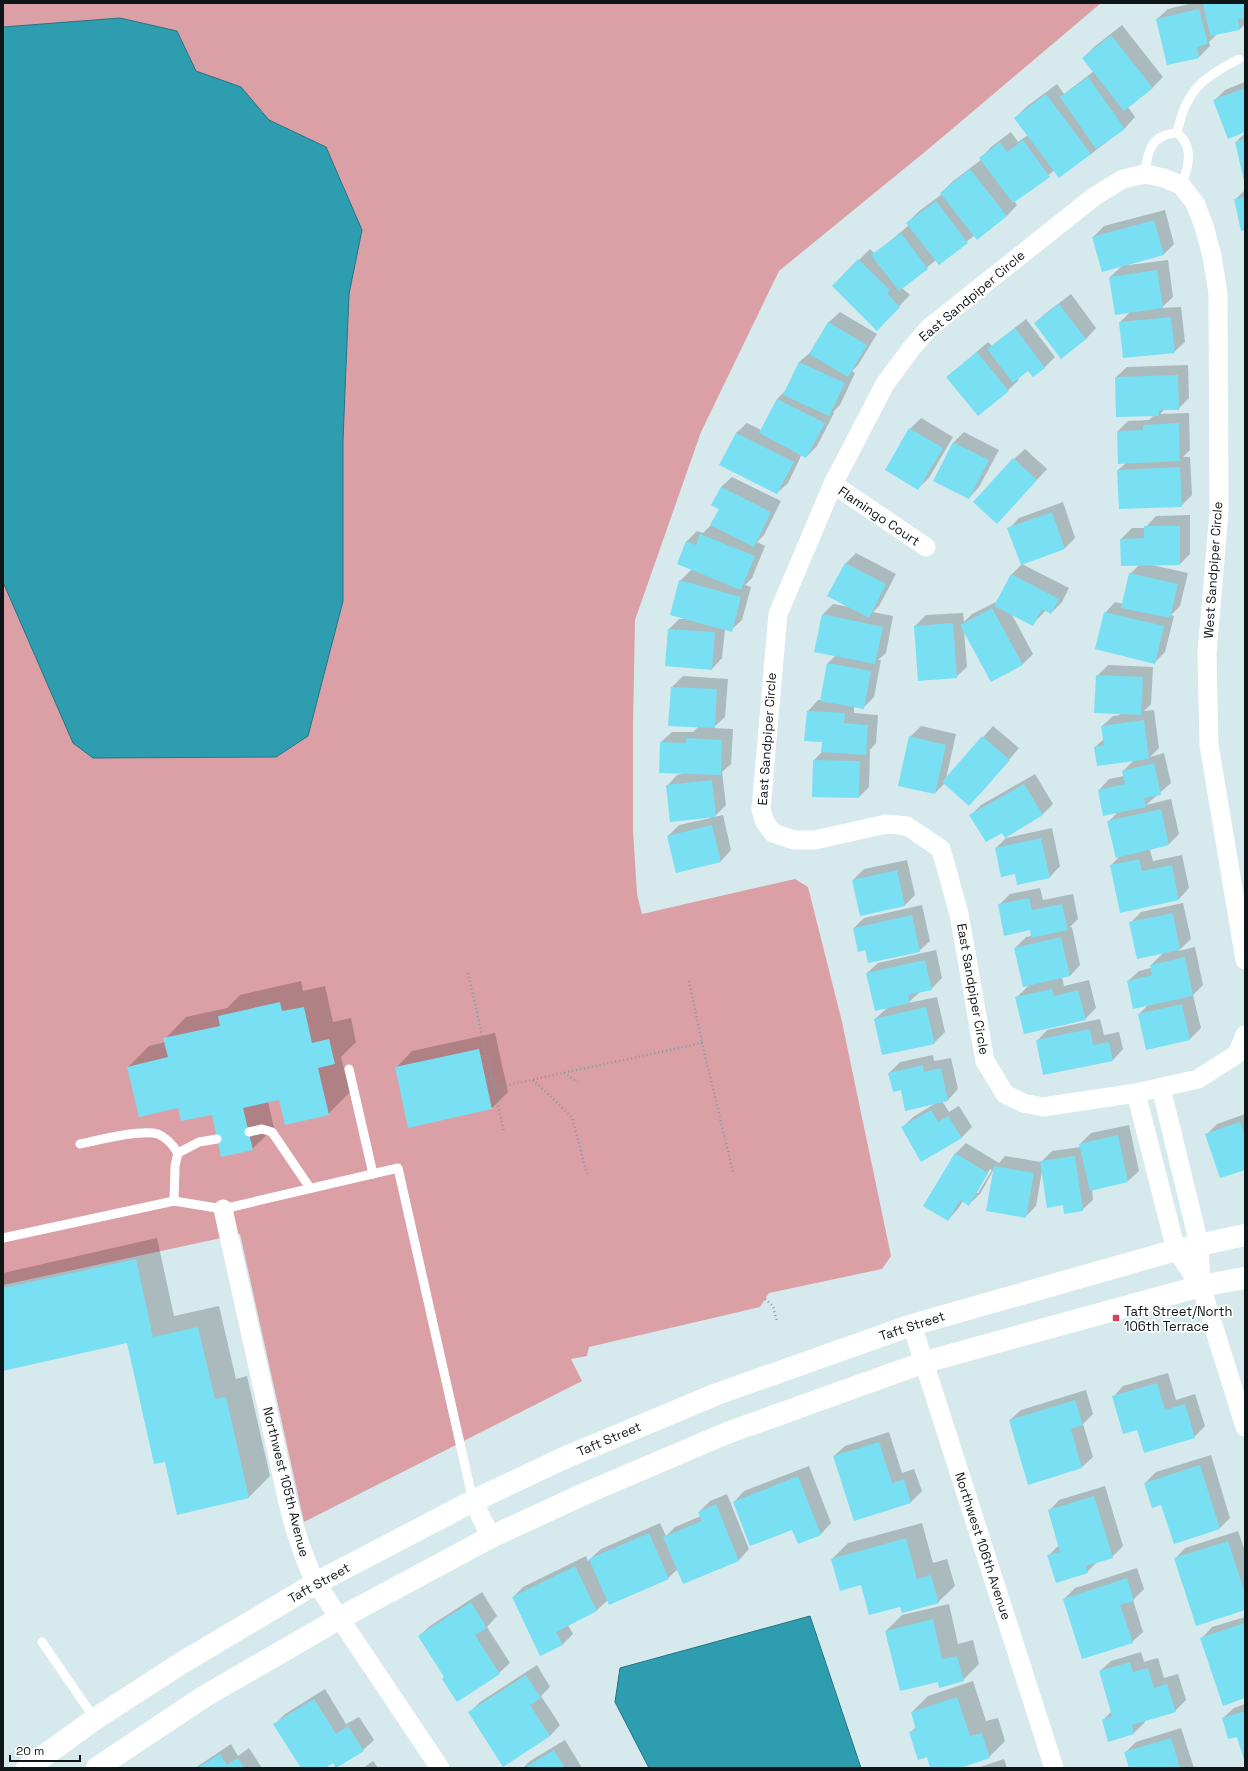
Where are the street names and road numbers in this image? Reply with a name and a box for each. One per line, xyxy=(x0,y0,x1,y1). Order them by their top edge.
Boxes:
street label: East Sandpiper Circle xyxy=(915,247,1029,345)
street label: Flamingo Court xyxy=(835,482,923,550)
street label: West Sandpiper Circle xyxy=(1200,501,1226,639)
street label: East Sandpiper Circle xyxy=(754,672,780,806)
street label: East Sandpiper Circle xyxy=(953,922,993,1056)
street label: Taft Street xyxy=(877,1307,947,1345)
street label: Northwest 105th Avenue xyxy=(259,1405,313,1559)
street label: Taft Street xyxy=(574,1418,644,1460)
street label: Northwest 106th Avenue xyxy=(951,1470,1015,1622)
street label: Taft Street xyxy=(285,1559,353,1607)

